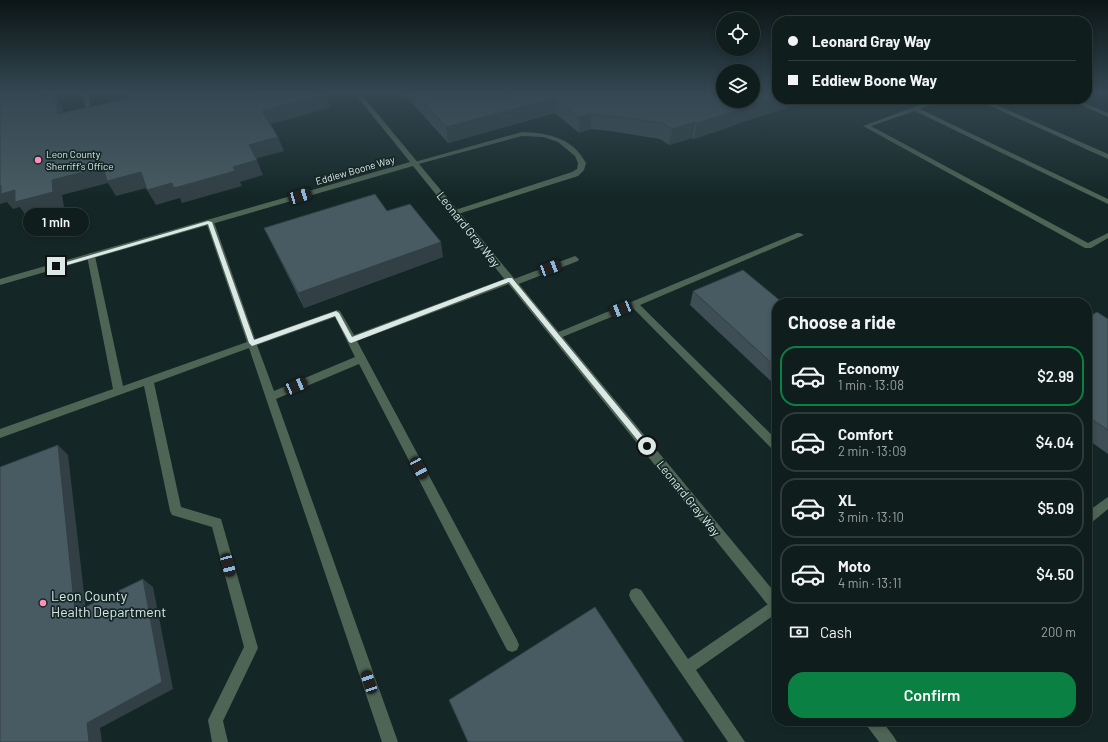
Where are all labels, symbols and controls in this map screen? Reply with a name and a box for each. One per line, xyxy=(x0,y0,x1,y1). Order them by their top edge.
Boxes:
map controls xyxy=(716,12,760,108)
button: locate xyxy=(716,12,760,56)
text: Leonard Gray Way xyxy=(812,32,931,50)
button: layers xyxy=(716,64,760,108)
text: Eddiew Boone Way xyxy=(812,71,937,89)
place label: Leon County Sherriff's Office xyxy=(46,148,114,172)
street label: Eddiew Boone Way xyxy=(314,153,396,187)
marker: Leon County Sherriff's Office xyxy=(33,155,43,165)
car xyxy=(287,187,313,205)
street label: Leonard Gray Way xyxy=(434,189,504,270)
callout: 1 min xyxy=(23,208,89,236)
text: 1 min xyxy=(42,214,70,230)
route end xyxy=(47,257,65,275)
car xyxy=(537,258,563,278)
car xyxy=(608,299,634,319)
text: Choose a ride xyxy=(788,311,896,333)
icon: car xyxy=(790,358,826,394)
text: Economy xyxy=(838,359,899,377)
text: $2.99 xyxy=(1037,367,1074,385)
car xyxy=(283,376,309,396)
text: 1 min · 13:08 xyxy=(838,377,904,393)
icon: car xyxy=(790,424,826,460)
text: Comfort xyxy=(838,425,893,443)
text: $4.04 xyxy=(1036,433,1074,451)
route start xyxy=(638,437,656,455)
text: 2 min · 13:09 xyxy=(838,443,906,459)
car xyxy=(408,455,430,481)
street label: Leonard Gray Way xyxy=(654,458,724,539)
icon: car xyxy=(790,490,826,526)
text: XL xyxy=(838,491,856,509)
text: $5.09 xyxy=(1037,499,1074,517)
text: 3 min · 13:10 xyxy=(838,509,904,525)
car xyxy=(219,552,237,578)
icon: car xyxy=(790,556,826,592)
text: Moto xyxy=(838,557,871,575)
text: $4.50 xyxy=(1036,565,1074,583)
text: 4 min · 13:11 xyxy=(838,575,902,591)
place label: Leon County Health Department xyxy=(51,587,166,620)
marker: Leon County Health Department xyxy=(38,598,48,608)
icon: cash xyxy=(788,621,810,643)
text: Cash xyxy=(820,623,852,641)
text: 200 m xyxy=(1041,624,1076,640)
car xyxy=(359,669,379,695)
button: Confirm xyxy=(788,672,1076,718)

